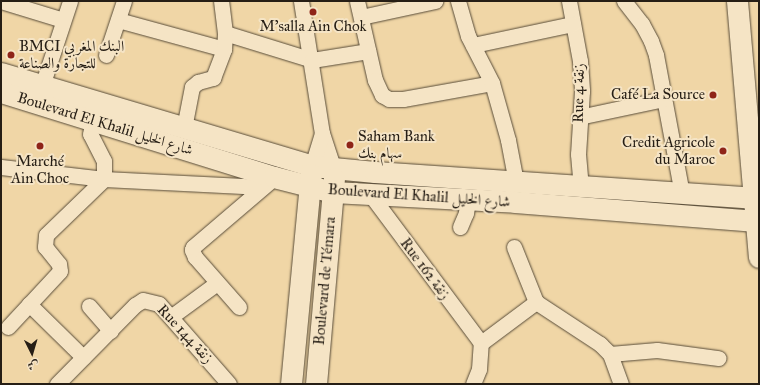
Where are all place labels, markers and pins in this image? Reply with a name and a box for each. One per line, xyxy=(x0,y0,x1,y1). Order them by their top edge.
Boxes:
marker: M'salla Ain Chok xyxy=(308,7,318,17)
place label: M'salla Ain Chok xyxy=(259,18,367,36)
place label: BMCI البنك المغربي للتجارة والصناعة xyxy=(19,37,124,72)
marker: BMCI البنك المغربي للتجارة والصناعة xyxy=(6,50,16,60)
place label: Café La Source xyxy=(611,86,705,104)
marker: Café La Source xyxy=(708,90,718,100)
place label: Saham Bank سهام بنك xyxy=(358,127,435,162)
place label: Credit Agricole du Maroc xyxy=(622,133,715,168)
marker: Saham Bank سهام بنك xyxy=(345,140,355,150)
marker: Marché Ain Choc xyxy=(35,141,45,151)
marker: Credit Agricole du Maroc xyxy=(718,146,728,156)
place label: Marché Ain Choc xyxy=(11,152,69,187)

